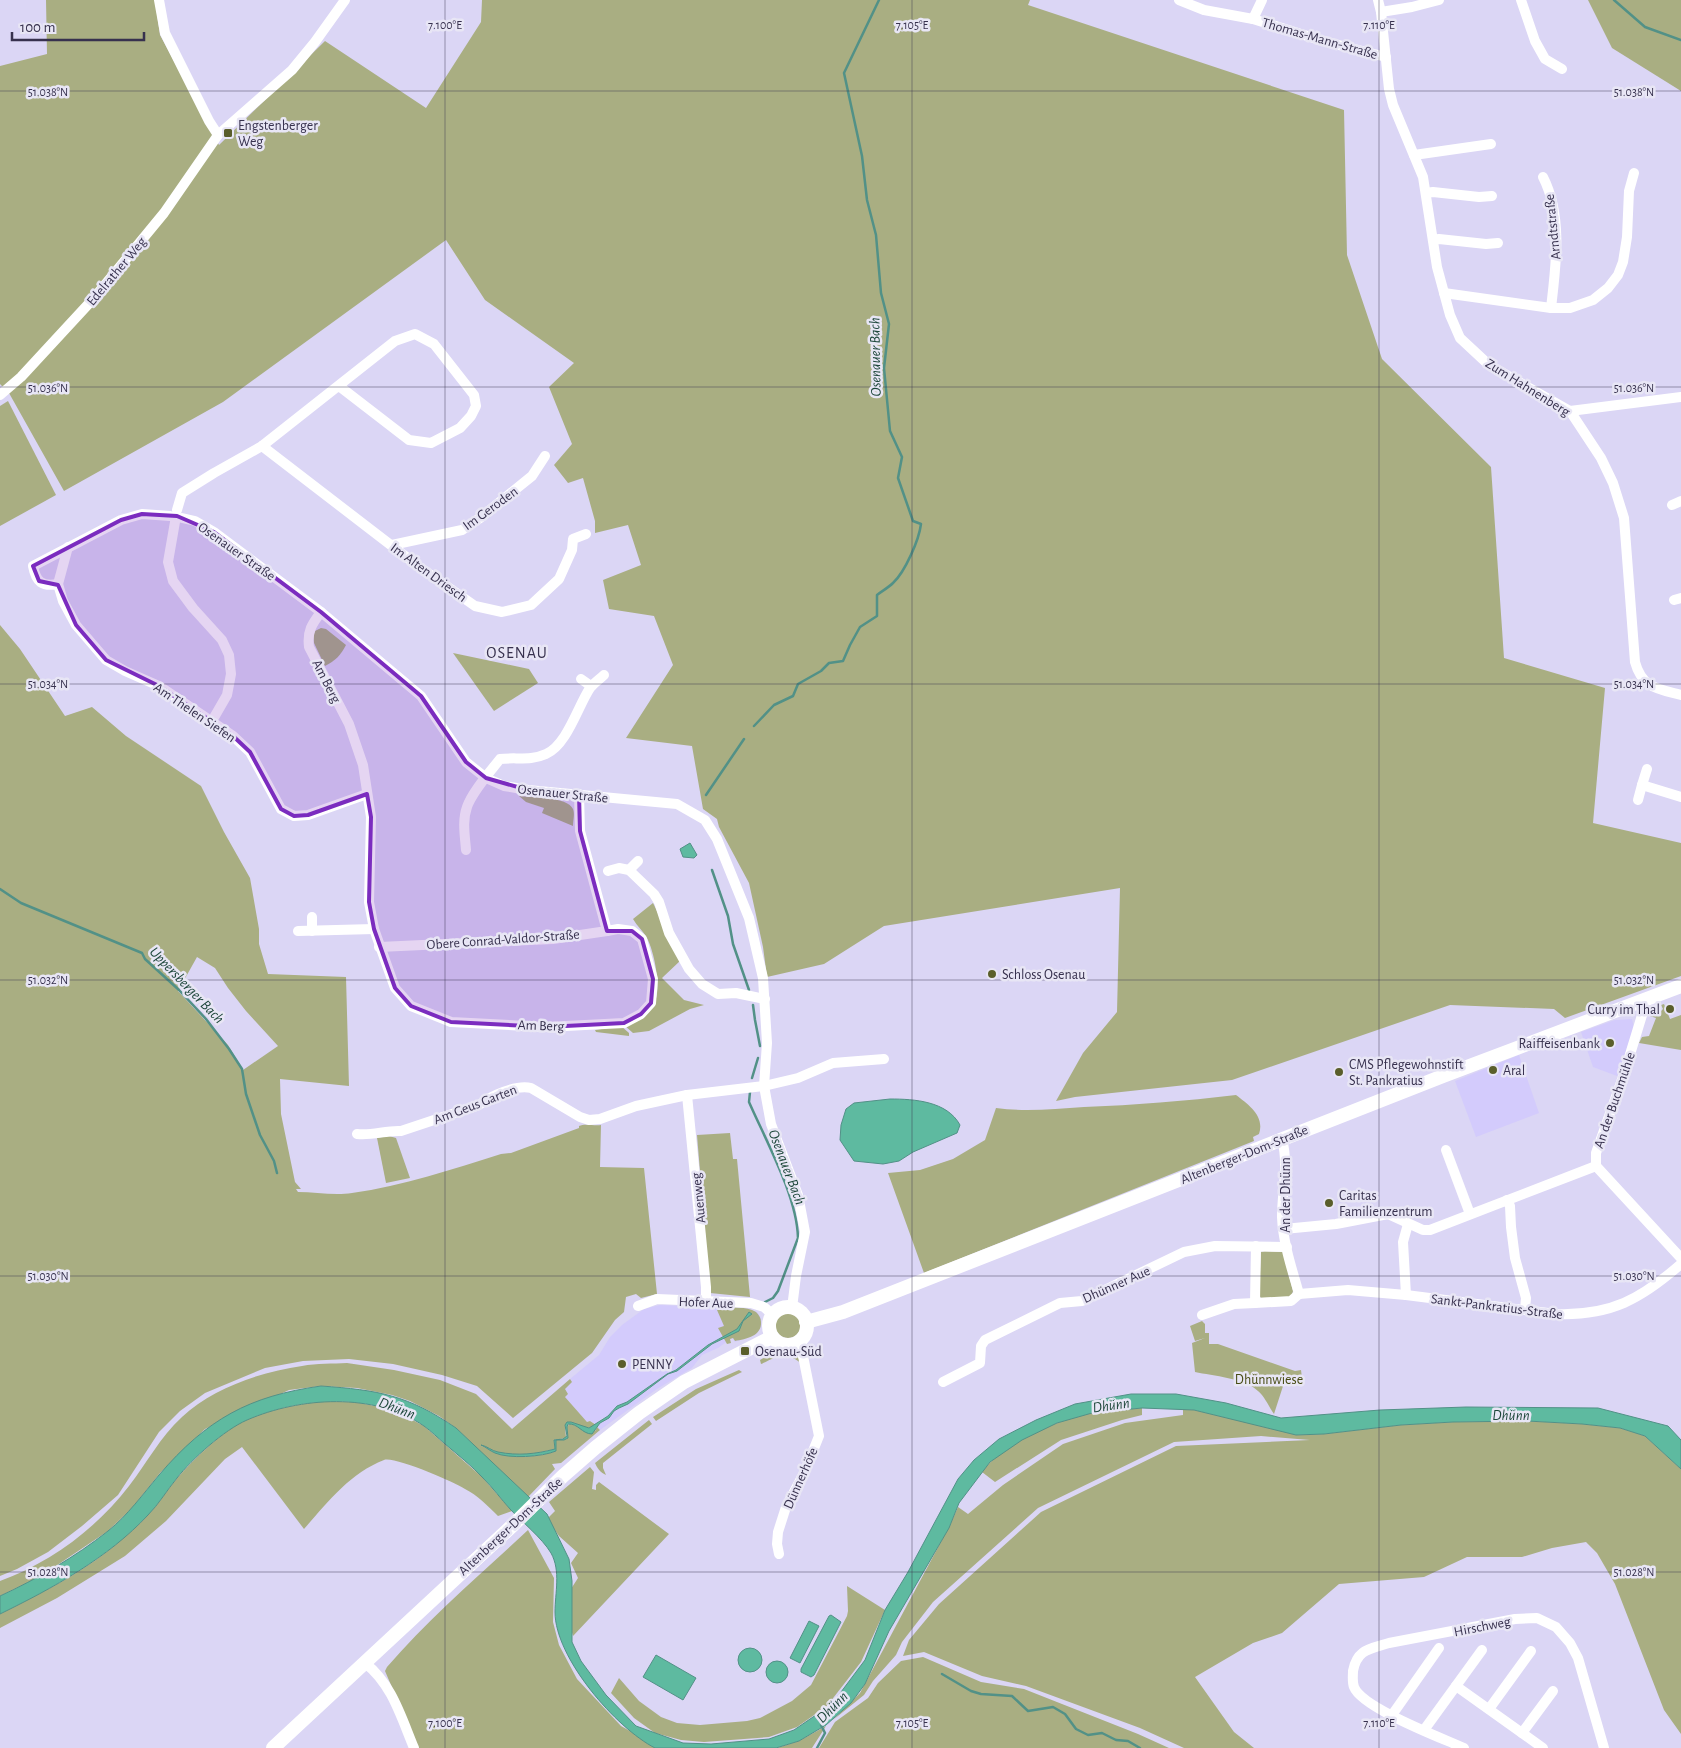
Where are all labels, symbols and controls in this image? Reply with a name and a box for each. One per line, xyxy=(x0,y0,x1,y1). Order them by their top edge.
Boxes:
scale bar xyxy=(12,10,145,42)
street label: Thomas-Mann-Straße xyxy=(1260,16,1379,62)
text: 7.100°E xyxy=(428,19,462,31)
text: 7.105°E xyxy=(896,19,928,31)
text: 7.110°E xyxy=(1363,19,1395,31)
text: 100 m xyxy=(20,20,55,35)
text: 51.038°N xyxy=(28,86,68,98)
text: 51.038°N xyxy=(1614,86,1654,98)
place label: Engstenberger Weg xyxy=(238,119,318,149)
marker: Engstenberger Weg xyxy=(222,127,234,139)
street label: Arndtstraße xyxy=(1543,193,1563,261)
street label: Edelrather Weg xyxy=(84,235,149,308)
water label: Osenauer Bach xyxy=(867,317,884,397)
street label: Zum Hahnenberg xyxy=(1483,356,1572,419)
text: 51.036°N xyxy=(28,382,68,394)
text: 51.036°N xyxy=(1614,382,1654,394)
street label: Im Geroden xyxy=(461,484,521,533)
street label: Osenauer Straße xyxy=(195,520,278,584)
street label: Im Alten Driesch xyxy=(388,541,469,605)
district label: OSENAU xyxy=(486,645,548,661)
street label: Am Berg xyxy=(309,657,343,706)
text: 51.034°N xyxy=(28,678,68,690)
text: 51.034°N xyxy=(1614,678,1654,690)
street label: Am Thelen Siefen xyxy=(151,680,238,745)
street label: Osenauer Straße xyxy=(517,782,609,806)
street label: Obere Conrad-Valdor-Straße xyxy=(426,928,580,952)
water label: Uppersberger Bach xyxy=(147,944,227,1026)
marker: Schloss Osenau xyxy=(986,968,998,980)
place label: Schloss Osenau xyxy=(1002,968,1085,982)
text: 51.032°N xyxy=(28,974,68,986)
text: 51.032°N xyxy=(1614,974,1654,986)
place label: Curry im Thal xyxy=(1588,1003,1660,1017)
marker: Curry im Thal xyxy=(1664,1003,1676,1015)
street label: Am Berg xyxy=(517,1018,565,1034)
place label: Raiffeisenbank xyxy=(1519,1037,1601,1051)
marker: Raiffeisenbank xyxy=(1604,1037,1616,1049)
street label: An der Buchmühle xyxy=(1592,1050,1638,1150)
place label: CMS Pflegewohnstift St. Pankratius xyxy=(1349,1058,1464,1088)
marker: Aral xyxy=(1487,1064,1499,1076)
place label: Aral xyxy=(1503,1064,1525,1078)
marker: CMS Pflegewohnstift St. Pankratius xyxy=(1333,1066,1345,1078)
street label: Am Geus Garten xyxy=(432,1083,519,1127)
street label: Altenberger-Dom-Straße xyxy=(1179,1123,1310,1187)
water label: Osenauer Bach xyxy=(765,1128,808,1207)
street label: An der Dhünn xyxy=(1279,1157,1293,1233)
street label: Auenweg xyxy=(689,1172,709,1224)
place label: Caritas Familienzentrum xyxy=(1339,1189,1433,1219)
marker: Caritas Familienzentrum xyxy=(1323,1197,1335,1209)
street label: Dhünner Aue xyxy=(1081,1264,1152,1306)
text: 51.030°N xyxy=(27,1270,69,1282)
text: 51.030°N xyxy=(1613,1270,1655,1282)
street label: Sankt-Pankratius-Straße xyxy=(1430,1292,1564,1322)
street label: Hofer Aue xyxy=(678,1295,733,1311)
marker: Osenau-Süd xyxy=(739,1345,751,1357)
place label: Osenau-Süd xyxy=(755,1345,822,1359)
marker: PENNY xyxy=(616,1358,628,1370)
place label: PENNY xyxy=(632,1358,673,1372)
park label: Dhünnwiese xyxy=(1235,1373,1303,1387)
water label: Dhünn xyxy=(377,1395,417,1422)
water label: Dhünn xyxy=(1091,1395,1131,1416)
water label: Dhünn xyxy=(1492,1408,1530,1423)
street label: Dünnerhöfe xyxy=(781,1446,821,1511)
street label: Altenberger-Dom-Straße xyxy=(456,1475,565,1578)
text: 51.028°N xyxy=(27,1566,69,1578)
text: 51.028°N xyxy=(1613,1566,1655,1578)
street label: Hirschweg xyxy=(1453,1615,1512,1639)
water label: Dhünn xyxy=(814,1689,851,1726)
text: 7.100°E xyxy=(428,1717,462,1729)
text: 7.105°E xyxy=(896,1717,928,1729)
text: 7.110°E xyxy=(1363,1717,1395,1729)

